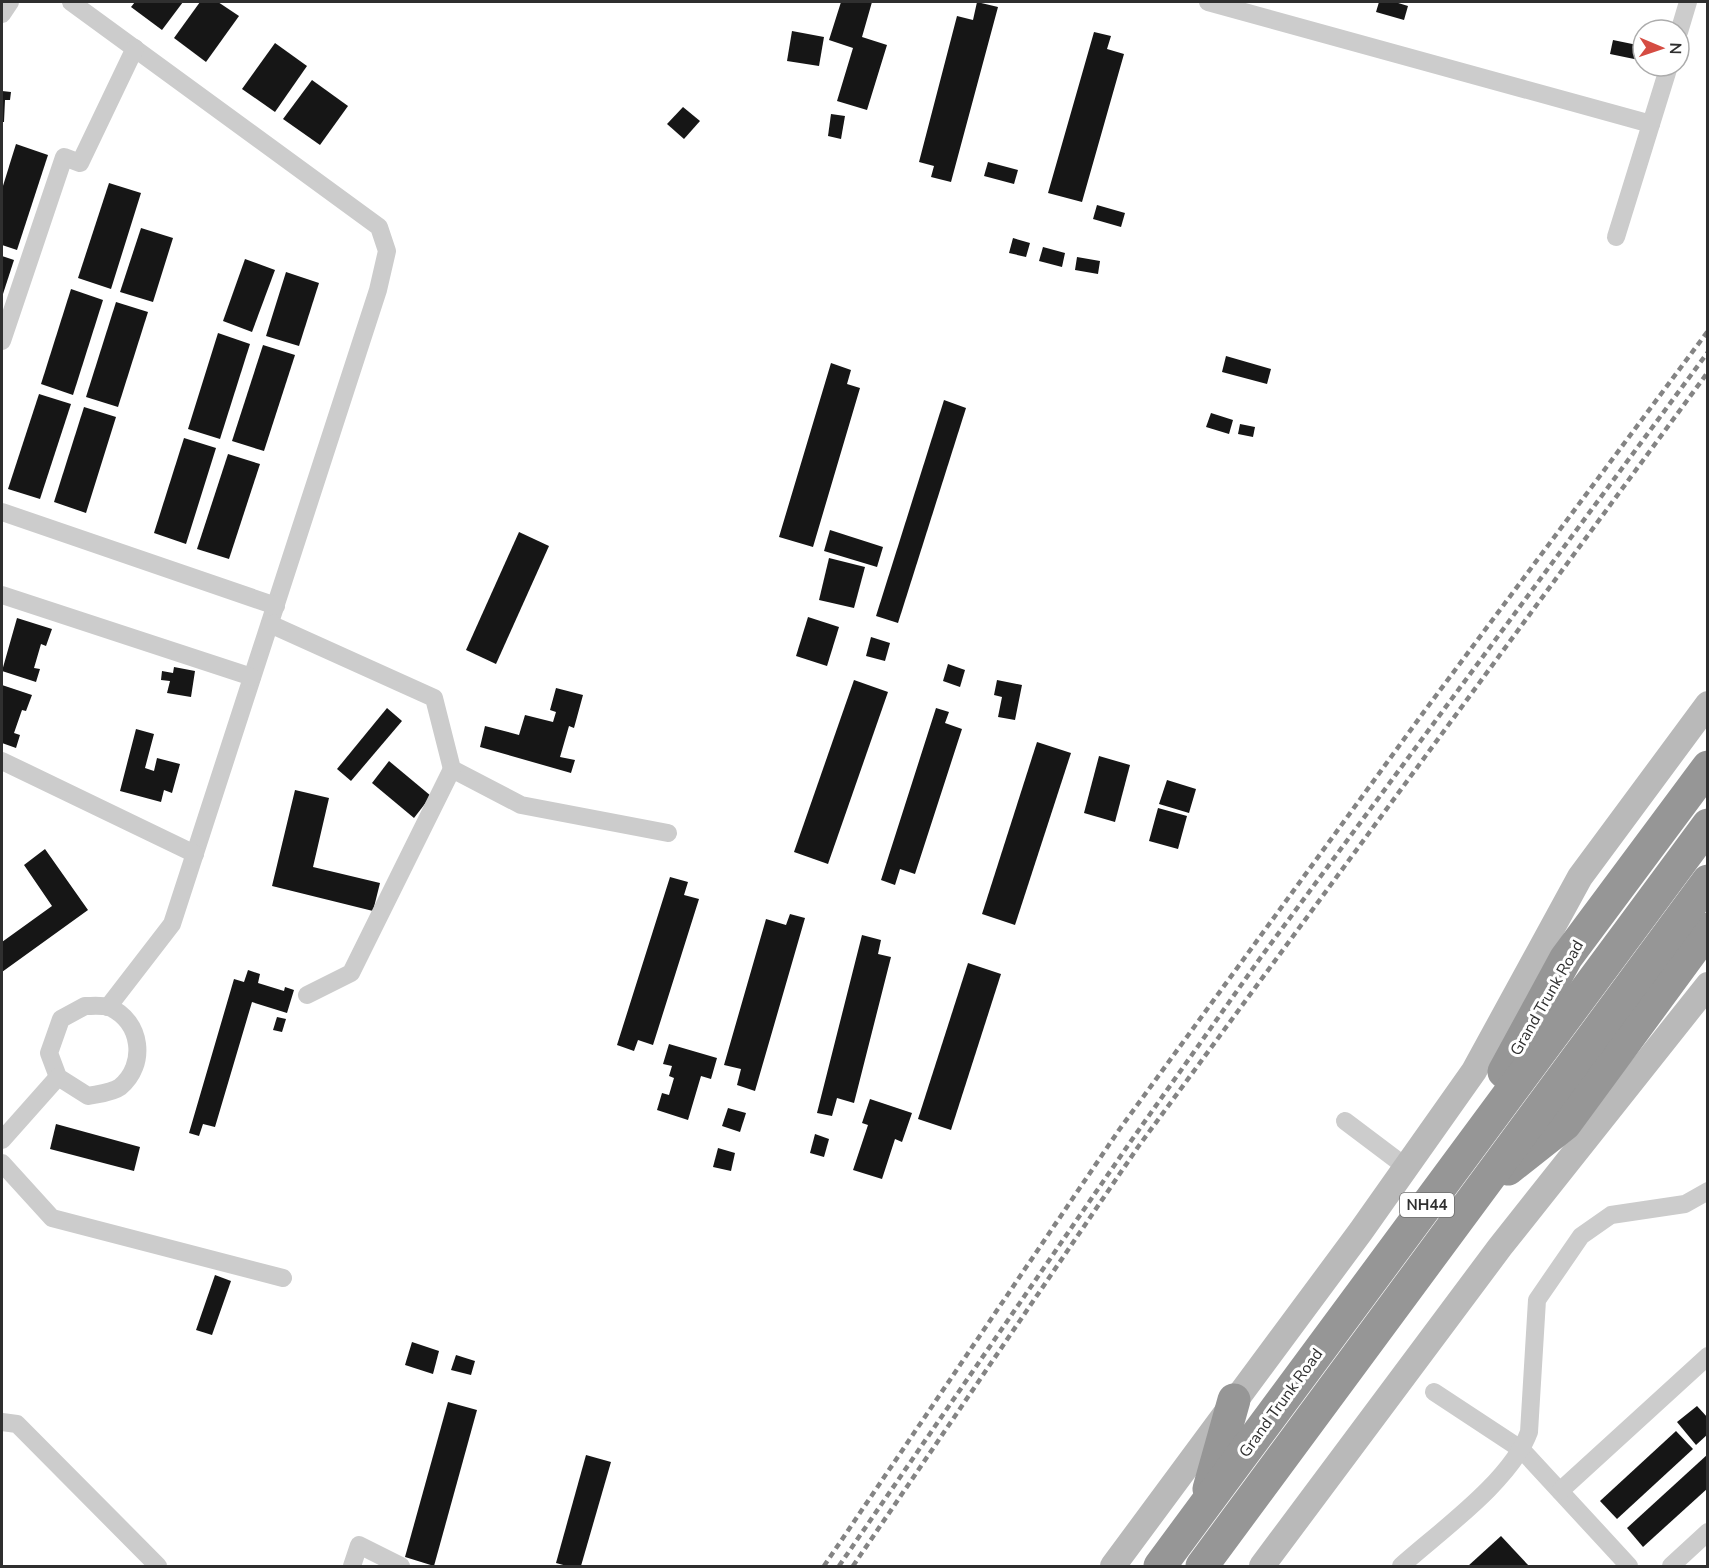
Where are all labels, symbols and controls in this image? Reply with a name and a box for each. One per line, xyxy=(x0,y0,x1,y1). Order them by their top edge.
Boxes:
north arrow xyxy=(1631,18,1691,78)
text: N xyxy=(1664,42,1686,55)
street label: Grand Trunk Road xyxy=(1505,936,1589,1060)
road number: NH44 xyxy=(1400,1193,1454,1217)
street label: Grand Trunk Road xyxy=(1234,1344,1328,1462)

